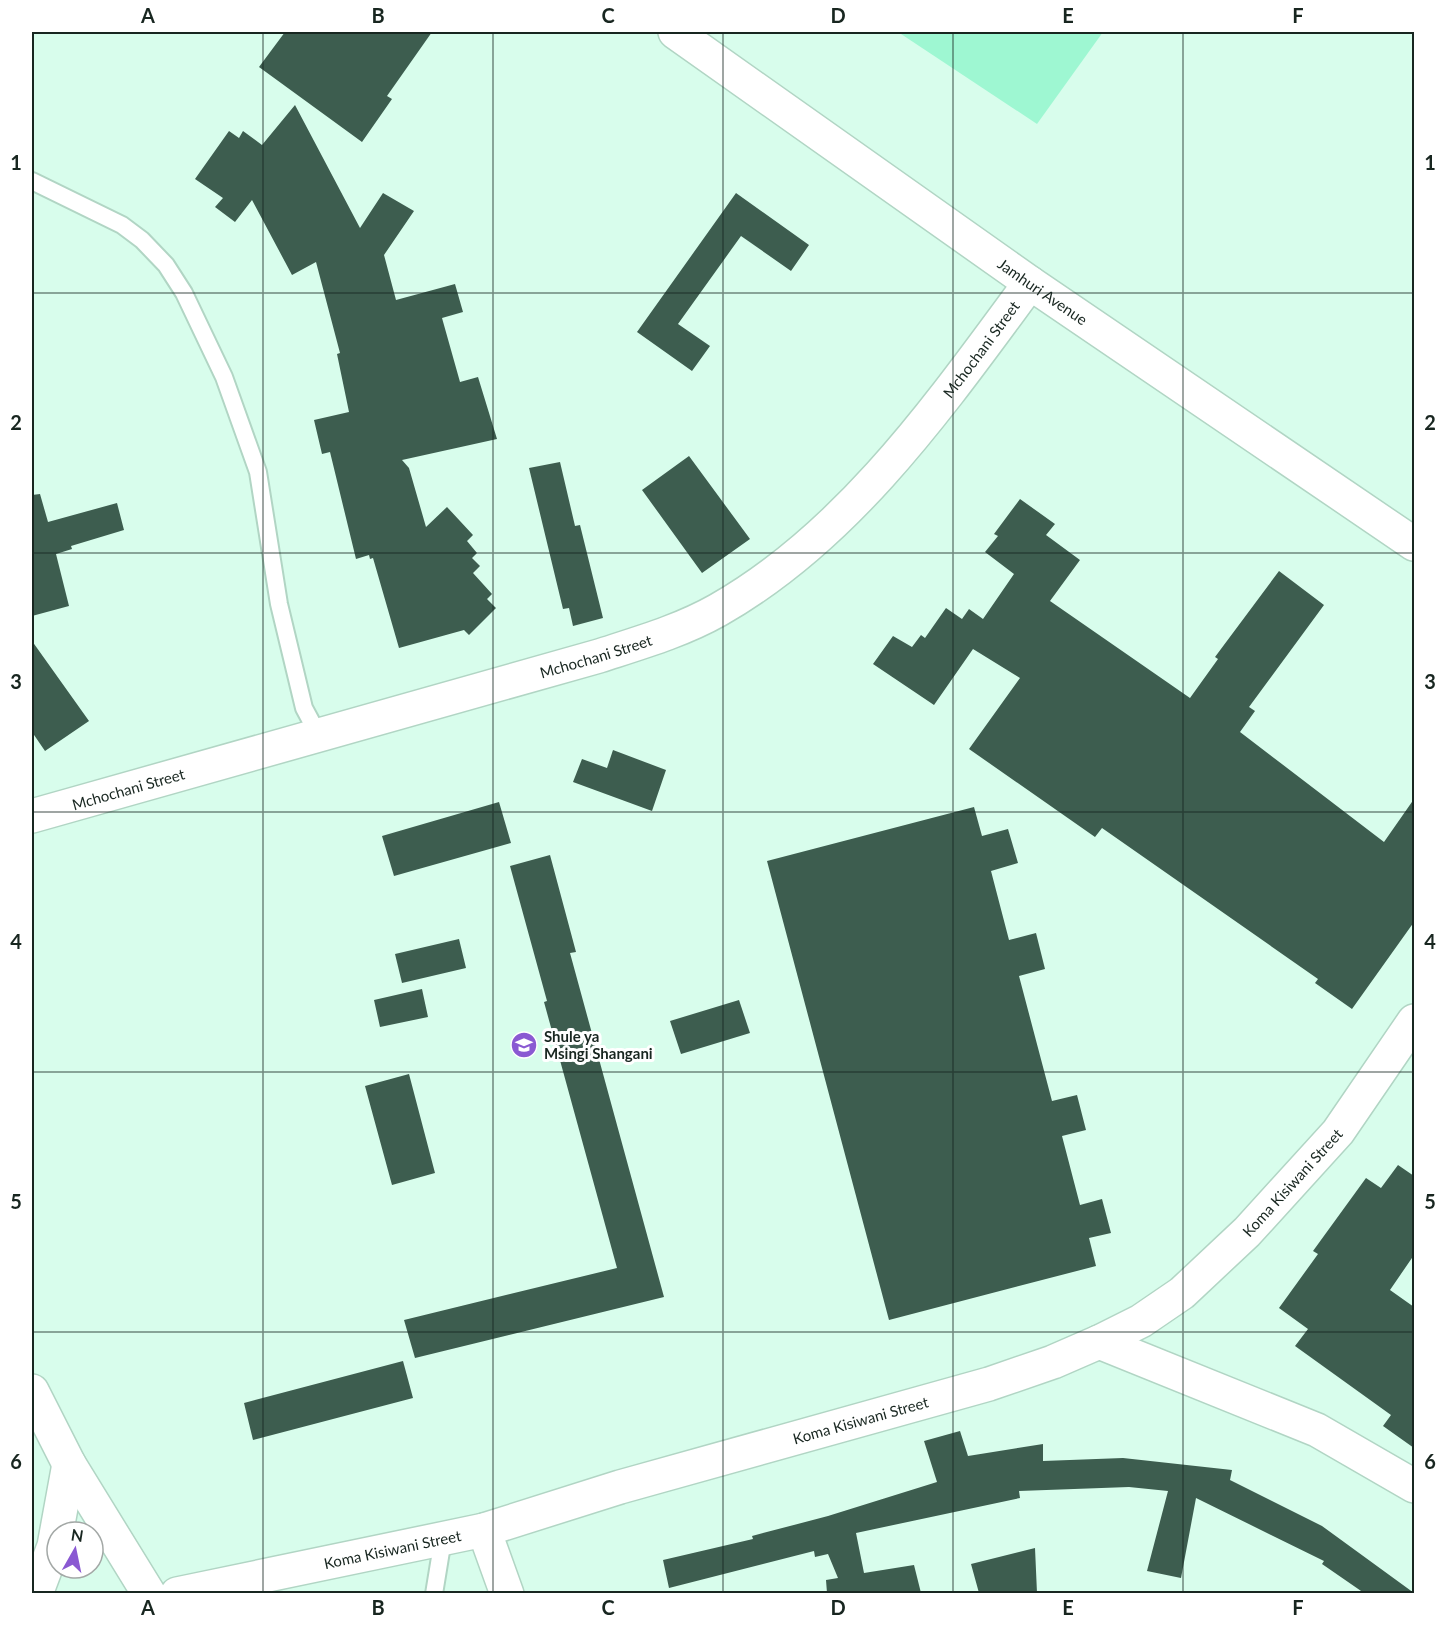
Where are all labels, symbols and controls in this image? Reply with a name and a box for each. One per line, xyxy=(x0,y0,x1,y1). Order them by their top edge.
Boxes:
text: A xyxy=(140,3,155,27)
text: B xyxy=(371,3,385,27)
text: C xyxy=(601,3,615,27)
text: D xyxy=(830,3,846,27)
text: E xyxy=(1062,3,1074,27)
text: F xyxy=(1292,3,1304,27)
text: 1 xyxy=(10,150,22,174)
text: 1 xyxy=(1424,150,1436,174)
street label: Jamhuri Avenue xyxy=(994,254,1091,328)
street label: Mchochani Street xyxy=(939,297,1023,401)
text: 2 xyxy=(10,410,22,434)
text: 2 xyxy=(1424,410,1436,434)
street label: Mchochani Street xyxy=(538,630,655,681)
text: 3 xyxy=(10,669,22,693)
text: 3 xyxy=(1424,669,1436,693)
street label: Mchochani Street xyxy=(70,764,187,813)
text: 4 xyxy=(10,929,22,953)
text: 4 xyxy=(1424,929,1436,953)
place label: Shule ya Msingi Shangani xyxy=(544,1027,653,1062)
school or university icon: Shule ya Msingi Shangani xyxy=(509,1030,539,1060)
street label: Koma Kisiwani Street xyxy=(1238,1124,1346,1240)
text: 5 xyxy=(10,1189,22,1213)
text: 5 xyxy=(1424,1189,1436,1213)
street label: Koma Kisiwani Street xyxy=(791,1392,931,1447)
text: 6 xyxy=(10,1449,22,1473)
text: 6 xyxy=(1424,1449,1436,1473)
north arrow xyxy=(45,1520,105,1580)
text: N xyxy=(70,1524,85,1545)
street label: Koma Kisiwani Street xyxy=(322,1526,463,1572)
text: A xyxy=(140,1595,155,1619)
text: B xyxy=(371,1595,385,1619)
text: C xyxy=(601,1595,615,1619)
text: D xyxy=(830,1595,846,1619)
text: E xyxy=(1062,1595,1074,1619)
text: F xyxy=(1292,1595,1304,1619)

